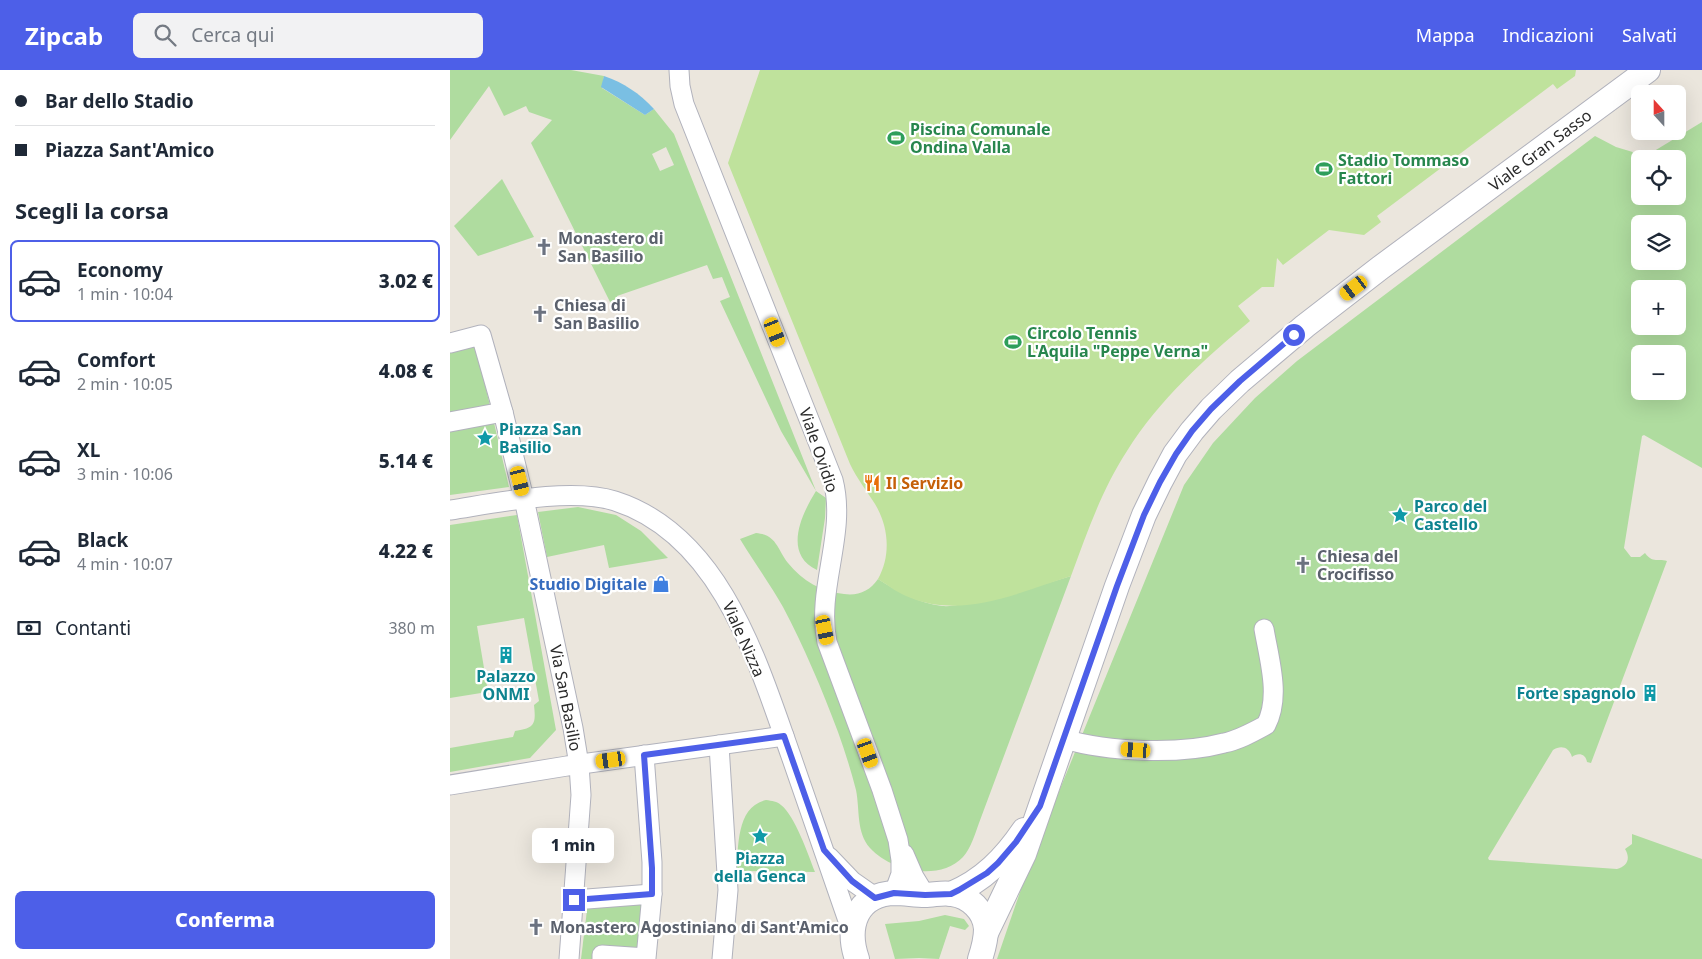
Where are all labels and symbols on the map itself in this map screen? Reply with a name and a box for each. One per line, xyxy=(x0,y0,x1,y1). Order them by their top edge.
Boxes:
north arrow xyxy=(1631,85,1686,140)
street label: Viale Gran Sasso xyxy=(1484,104,1596,196)
place label: Piscina Comunale Ondina Valla xyxy=(910,118,1051,158)
sports icon: Piscina Comunale Ondina Valla xyxy=(886,128,906,148)
place label: Stadio Tommaso Fattori xyxy=(1338,149,1469,189)
sports icon: Stadio Tommaso Fattori xyxy=(1314,159,1334,179)
place label: Monastero di San Basilio xyxy=(558,227,664,267)
church icon: Monastero di San Basilio xyxy=(534,237,554,257)
car xyxy=(1337,273,1370,303)
place label: Chiesa di San Basilio xyxy=(554,294,640,334)
church icon: Chiesa di San Basilio xyxy=(530,304,550,324)
car xyxy=(762,315,787,349)
place label: Circolo Tennis L'Aquila "Peppe Verna" xyxy=(1027,322,1208,362)
route start xyxy=(1283,324,1305,346)
sports icon: Circolo Tennis L'Aquila "Peppe Verna" xyxy=(1003,332,1023,352)
street label: Viale Ovidio xyxy=(794,405,844,495)
place label: Piazza San Basilio xyxy=(499,418,582,458)
place icon: Piazza San Basilio xyxy=(475,428,495,448)
car xyxy=(509,465,530,497)
place label: Il Servizio xyxy=(886,472,963,494)
restaurant icon: Il Servizio xyxy=(862,473,882,493)
place label: Parco del Castello xyxy=(1414,495,1487,535)
place icon: Parco del Castello xyxy=(1390,505,1410,525)
place label: Chiesa del Crocifisso xyxy=(1317,545,1398,585)
church icon: Chiesa del Crocifisso xyxy=(1293,555,1313,575)
place label: Studio Digitale xyxy=(530,573,647,595)
shop icon: Studio Digitale xyxy=(651,574,671,594)
street label: Viale Nizza xyxy=(718,598,770,680)
car xyxy=(814,614,835,646)
street label: Via San Basilio xyxy=(545,643,587,753)
building icon: Palazzo ONMI xyxy=(496,645,516,665)
place label: Palazzo ONMI xyxy=(476,665,536,705)
place label: Forte spagnolo xyxy=(1516,682,1636,704)
building icon: Forte spagnolo xyxy=(1640,683,1660,703)
car xyxy=(855,736,880,770)
car xyxy=(1120,741,1151,759)
car xyxy=(595,750,626,770)
place icon: Piazza della Genca xyxy=(750,826,770,846)
callout: 1 min xyxy=(533,828,615,862)
place label: Piazza della Genca xyxy=(714,847,806,887)
route end xyxy=(563,889,585,911)
place label: Monastero Agostiniano di Sant'Amico xyxy=(550,916,849,938)
church icon: Monastero Agostiniano di Sant'Amico xyxy=(526,917,546,937)

